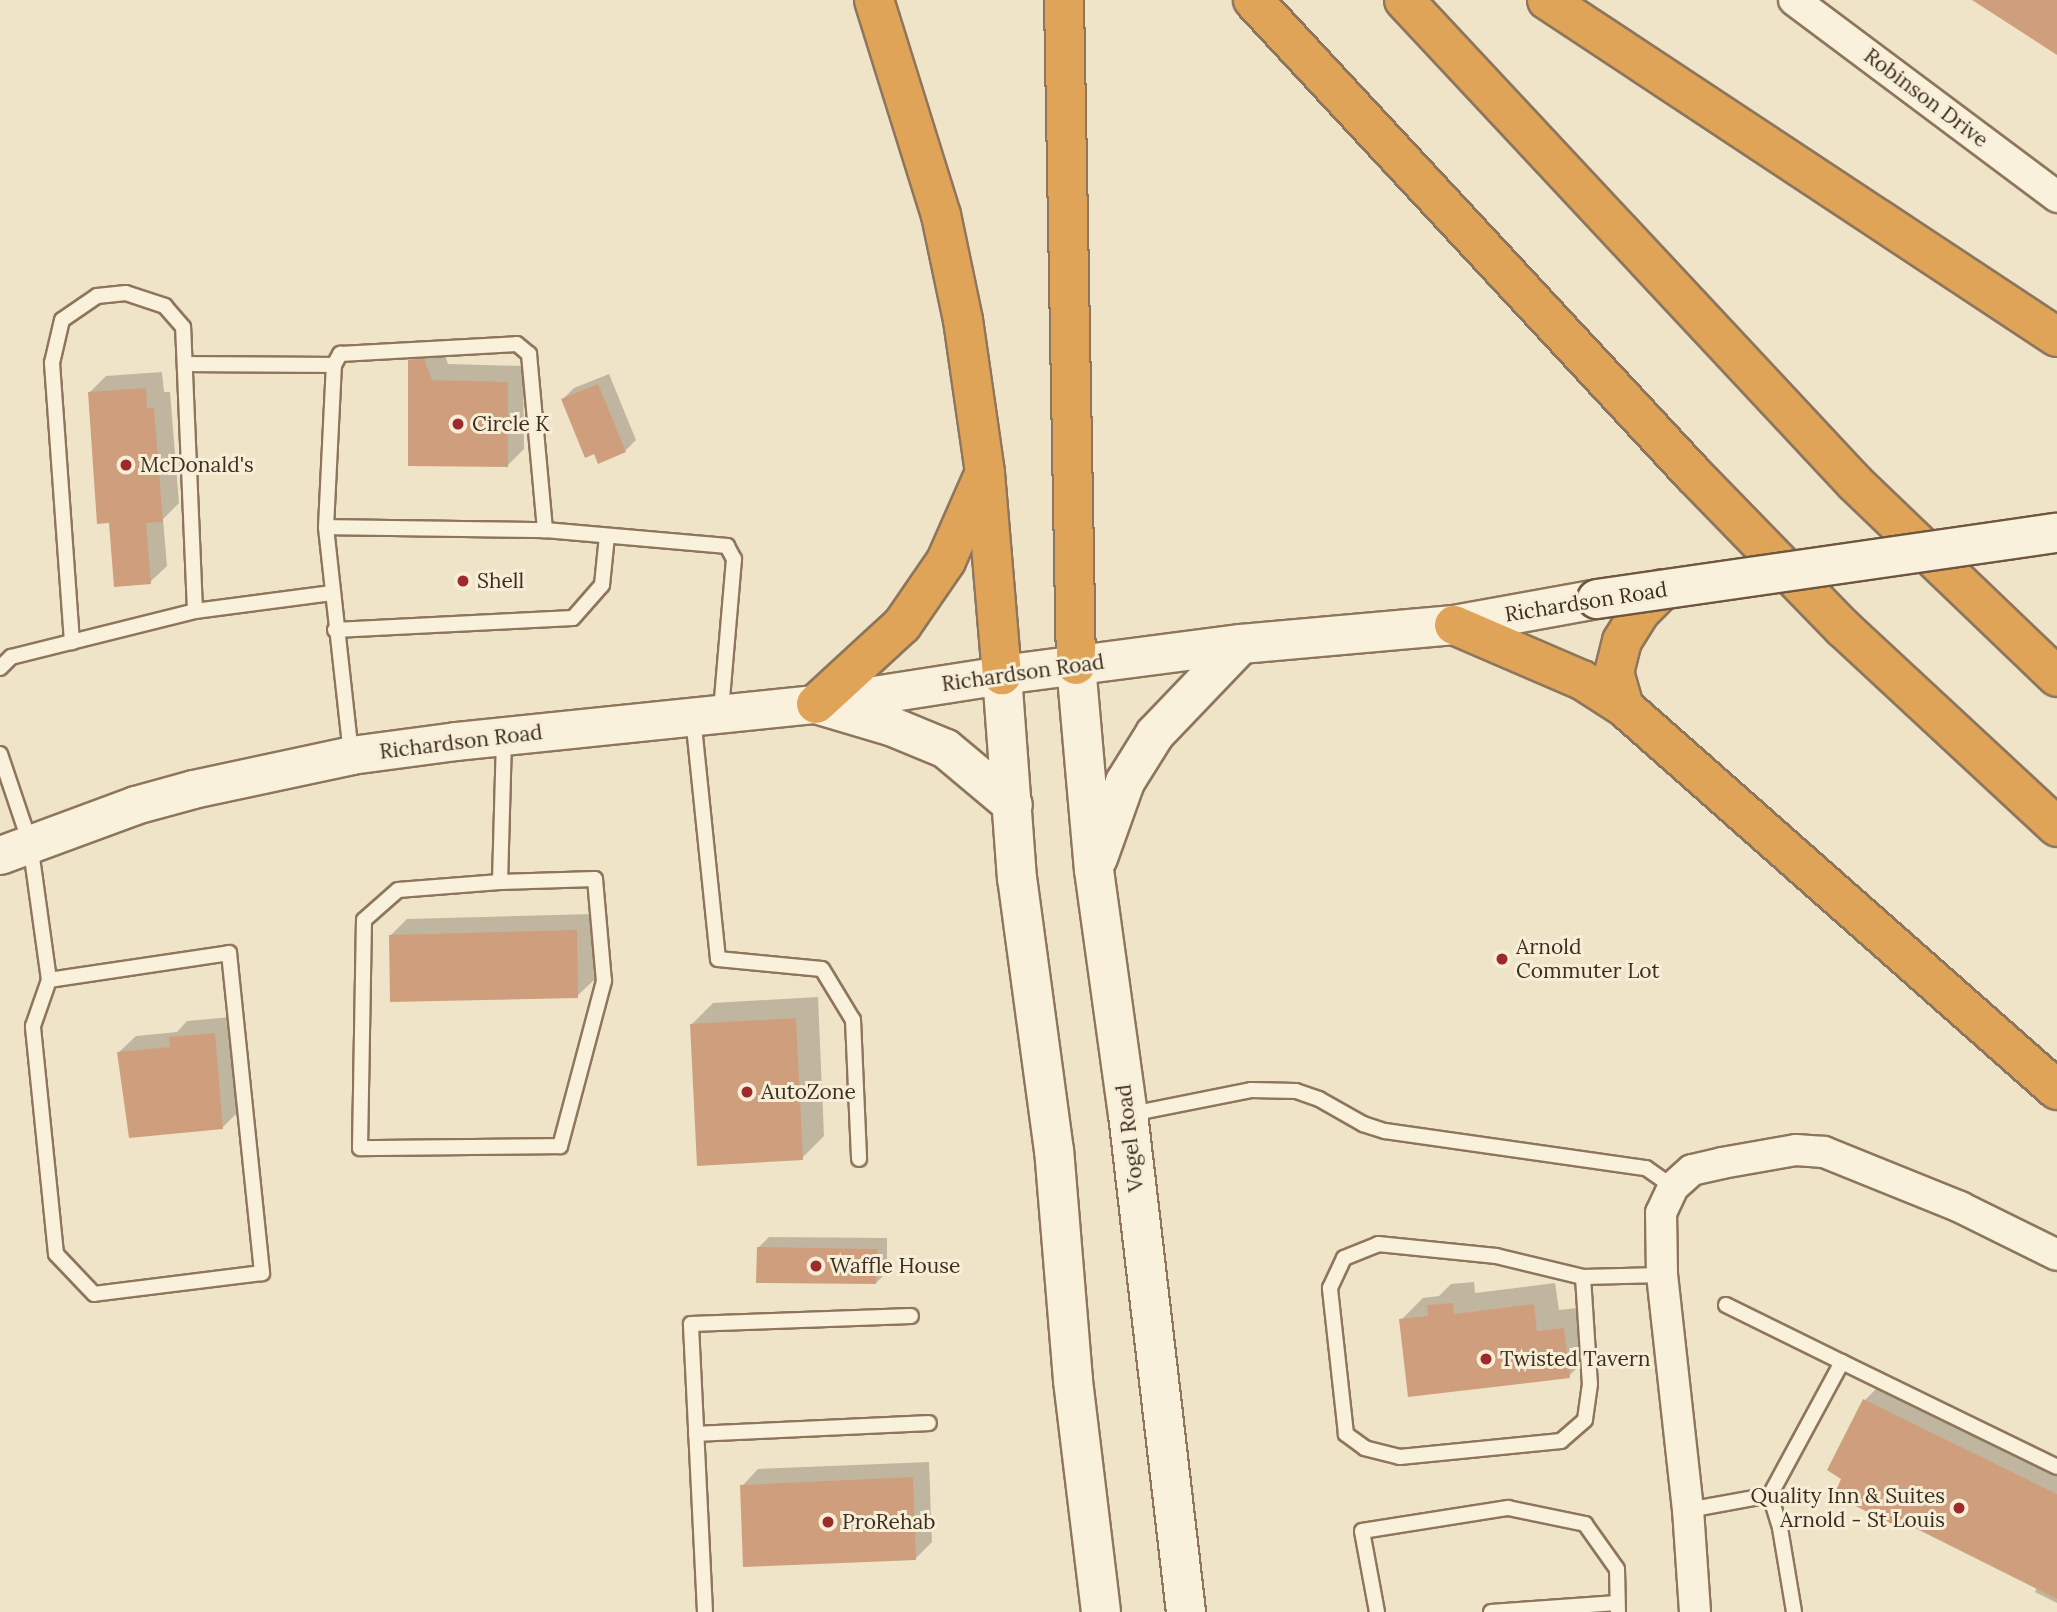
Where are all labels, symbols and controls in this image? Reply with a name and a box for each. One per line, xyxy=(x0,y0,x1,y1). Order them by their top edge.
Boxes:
street label: Robinson Drive xyxy=(1859,43,1993,153)
place label: Circle K xyxy=(472,411,550,437)
marker: Circle K xyxy=(450,416,466,432)
place label: McDonald's xyxy=(140,452,254,478)
marker: McDonald's xyxy=(118,457,134,473)
place label: Shell xyxy=(477,568,524,594)
marker: Shell xyxy=(455,573,471,589)
street label: Richardson Road xyxy=(1503,577,1669,627)
street label: Richardson Road xyxy=(940,649,1106,697)
street label: Richardson Road xyxy=(378,719,544,765)
place label: Arnold Commuter Lot xyxy=(1516,934,1660,984)
marker: Arnold Commuter Lot xyxy=(1494,951,1510,967)
place label: AutoZone xyxy=(761,1079,856,1105)
street label: Vogel Road xyxy=(1111,1083,1149,1193)
marker: AutoZone xyxy=(739,1084,755,1100)
place label: Waffle House xyxy=(830,1253,960,1279)
marker: Waffle House xyxy=(808,1258,824,1274)
place label: Twisted Tavern xyxy=(1500,1346,1651,1372)
marker: Twisted Tavern xyxy=(1478,1351,1494,1367)
place label: Quality Inn & Suites Arnold - St Louis xyxy=(1750,1483,1945,1533)
marker: Quality Inn & Suites Arnold - St Louis xyxy=(1951,1500,1967,1516)
place label: ProRehab xyxy=(842,1509,936,1535)
marker: ProRehab xyxy=(820,1514,836,1530)

